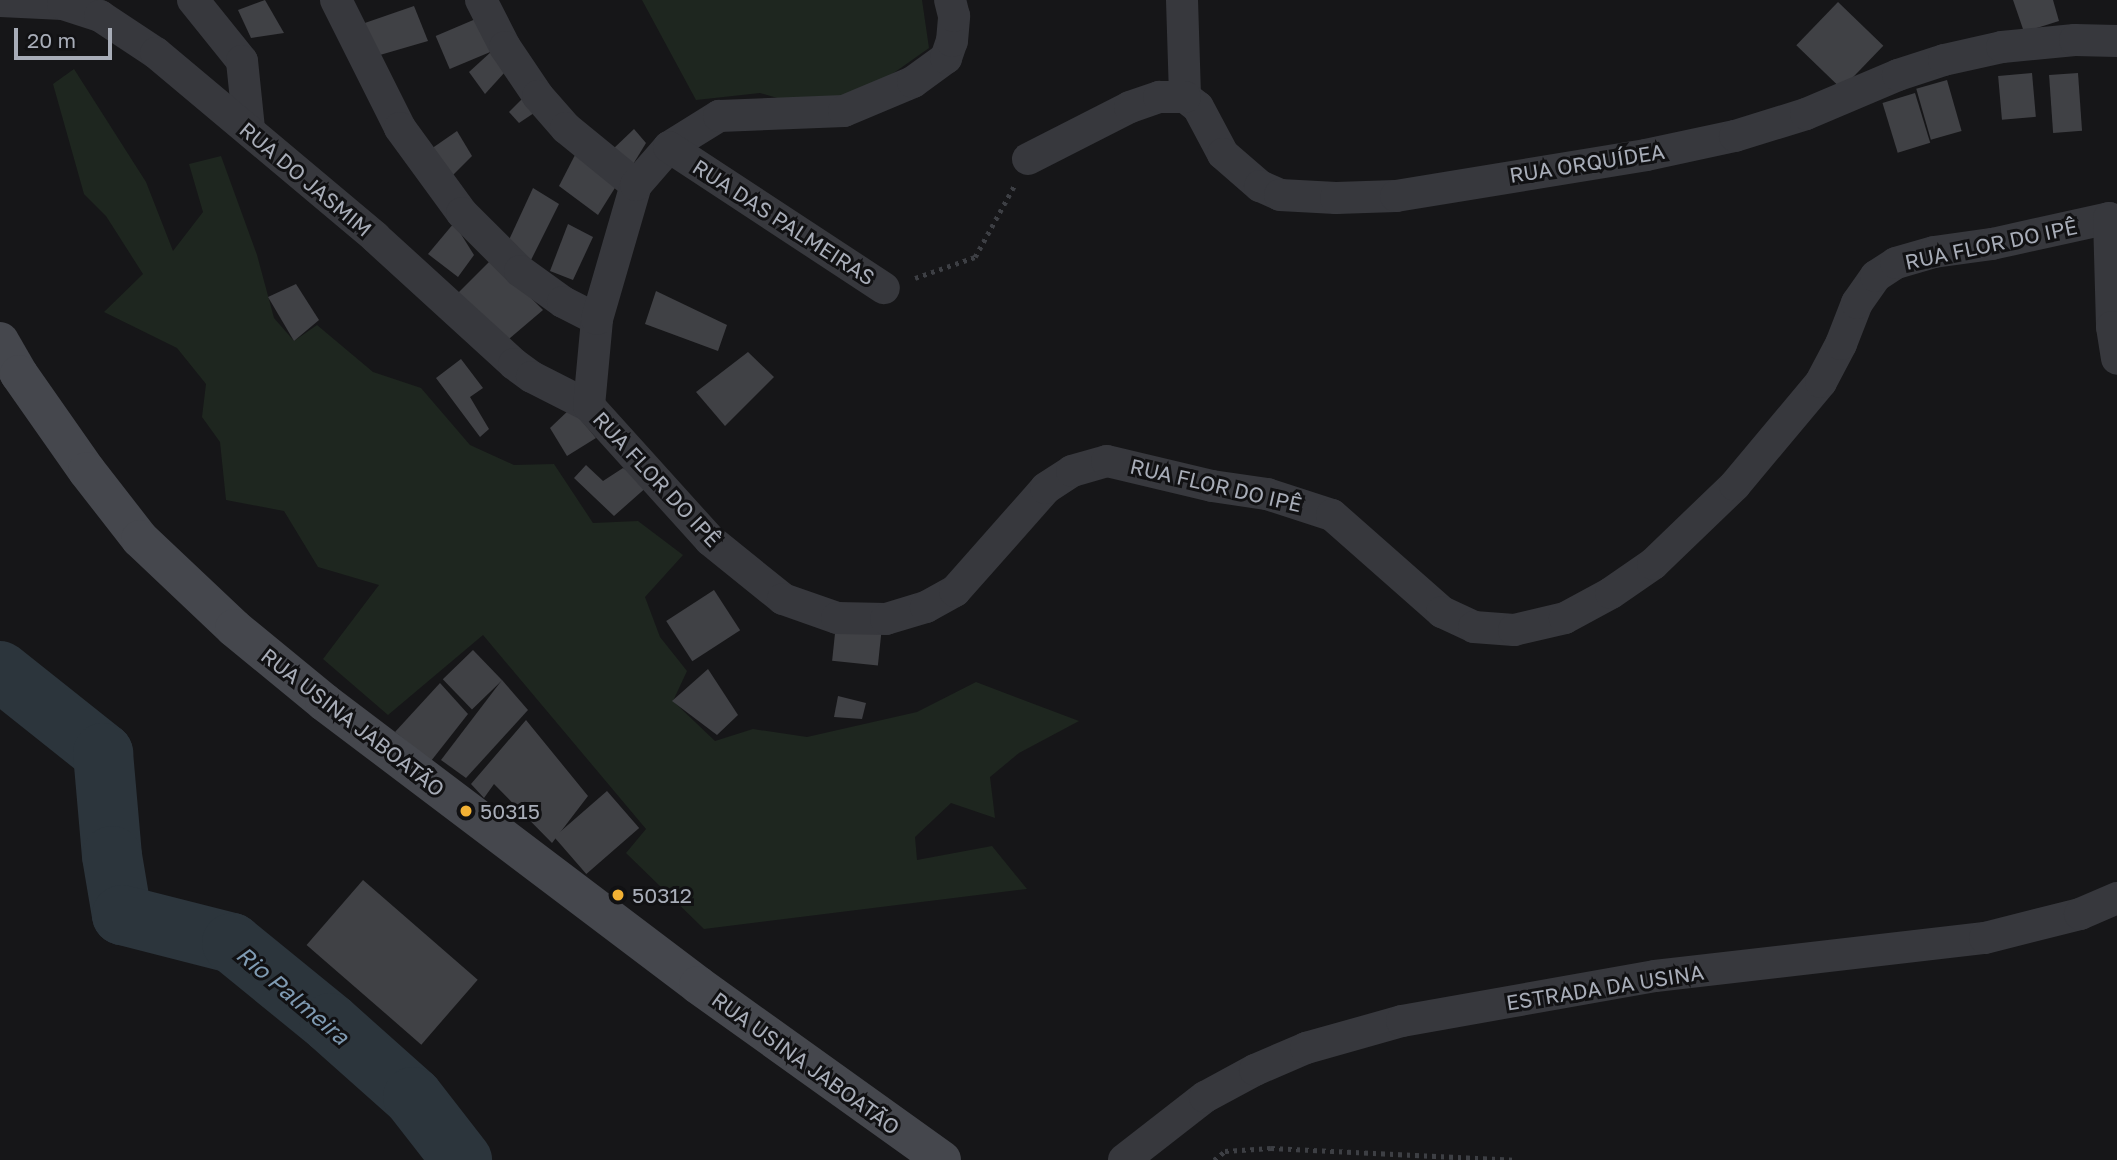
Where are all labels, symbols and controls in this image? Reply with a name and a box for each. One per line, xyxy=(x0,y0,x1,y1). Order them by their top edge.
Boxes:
scale bar xyxy=(18,14,116,58)
text: 20 m xyxy=(27,27,76,53)
street label: RUA DO JASMIM xyxy=(235,116,377,242)
street label: RUA ORQUÍDEA xyxy=(1508,138,1666,188)
street label: RUA DAS PALMEIRAS xyxy=(688,154,880,290)
street label: RUA FLOR DO IPÊ xyxy=(1903,213,2079,275)
street label: RUA FLOR DO IPÊ xyxy=(588,406,726,552)
street label: RUA FLOR DO IPÊ xyxy=(1128,453,1304,517)
street label: RUA USINA JABOATÃO xyxy=(256,643,450,801)
place label: 50315 xyxy=(480,798,540,824)
marker: 50315 xyxy=(458,803,474,819)
place label: 50312 xyxy=(632,882,692,908)
marker: 50312 xyxy=(610,887,626,903)
water label: Rio Palmeira xyxy=(231,940,355,1050)
street label: ESTRADA DA USINA xyxy=(1504,959,1706,1015)
street label: RUA USINA JABOATÃO xyxy=(707,986,905,1140)

